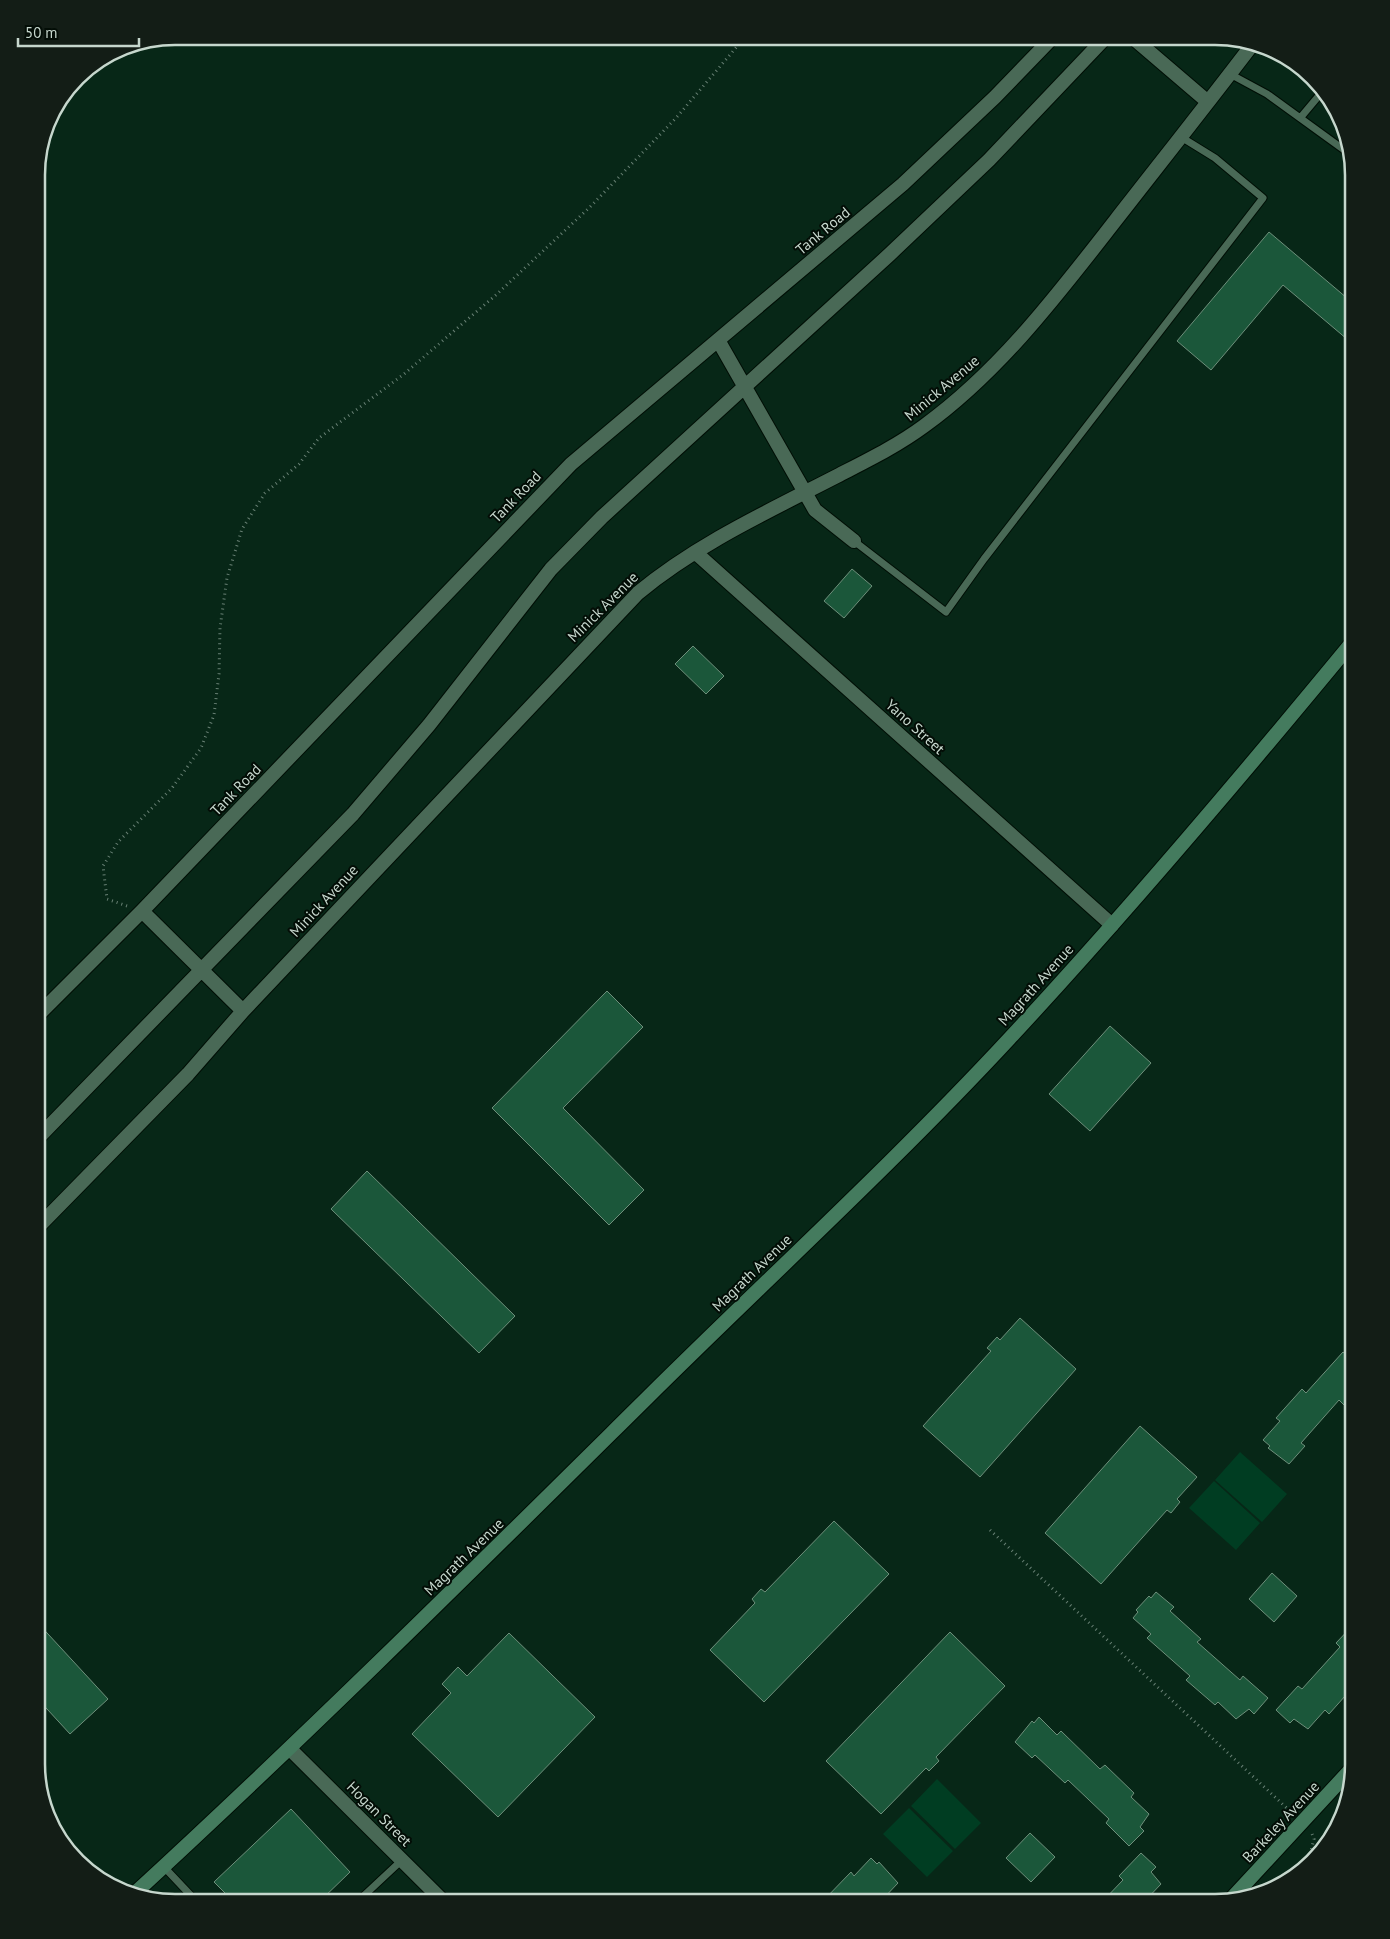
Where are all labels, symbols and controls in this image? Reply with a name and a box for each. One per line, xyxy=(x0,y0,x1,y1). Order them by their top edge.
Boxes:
scale bar xyxy=(18,15,139,47)
text: 50 m xyxy=(25,23,58,42)
street label: Tank Road xyxy=(792,202,854,259)
street label: Minick Avenue xyxy=(900,351,983,424)
street label: Tank Road xyxy=(486,467,545,527)
street label: Minick Avenue xyxy=(563,567,642,646)
street label: Yano Street xyxy=(882,695,949,758)
street label: Tank Road xyxy=(206,760,265,820)
street label: Minick Avenue xyxy=(285,861,362,941)
street label: Magrath Avenue xyxy=(994,940,1077,1030)
street label: Magrath Avenue xyxy=(708,1230,796,1315)
street label: Magrath Avenue xyxy=(420,1514,508,1599)
street label: Hogan Street xyxy=(343,1777,416,1850)
street label: Barkeley Avenue xyxy=(1238,1777,1323,1866)

